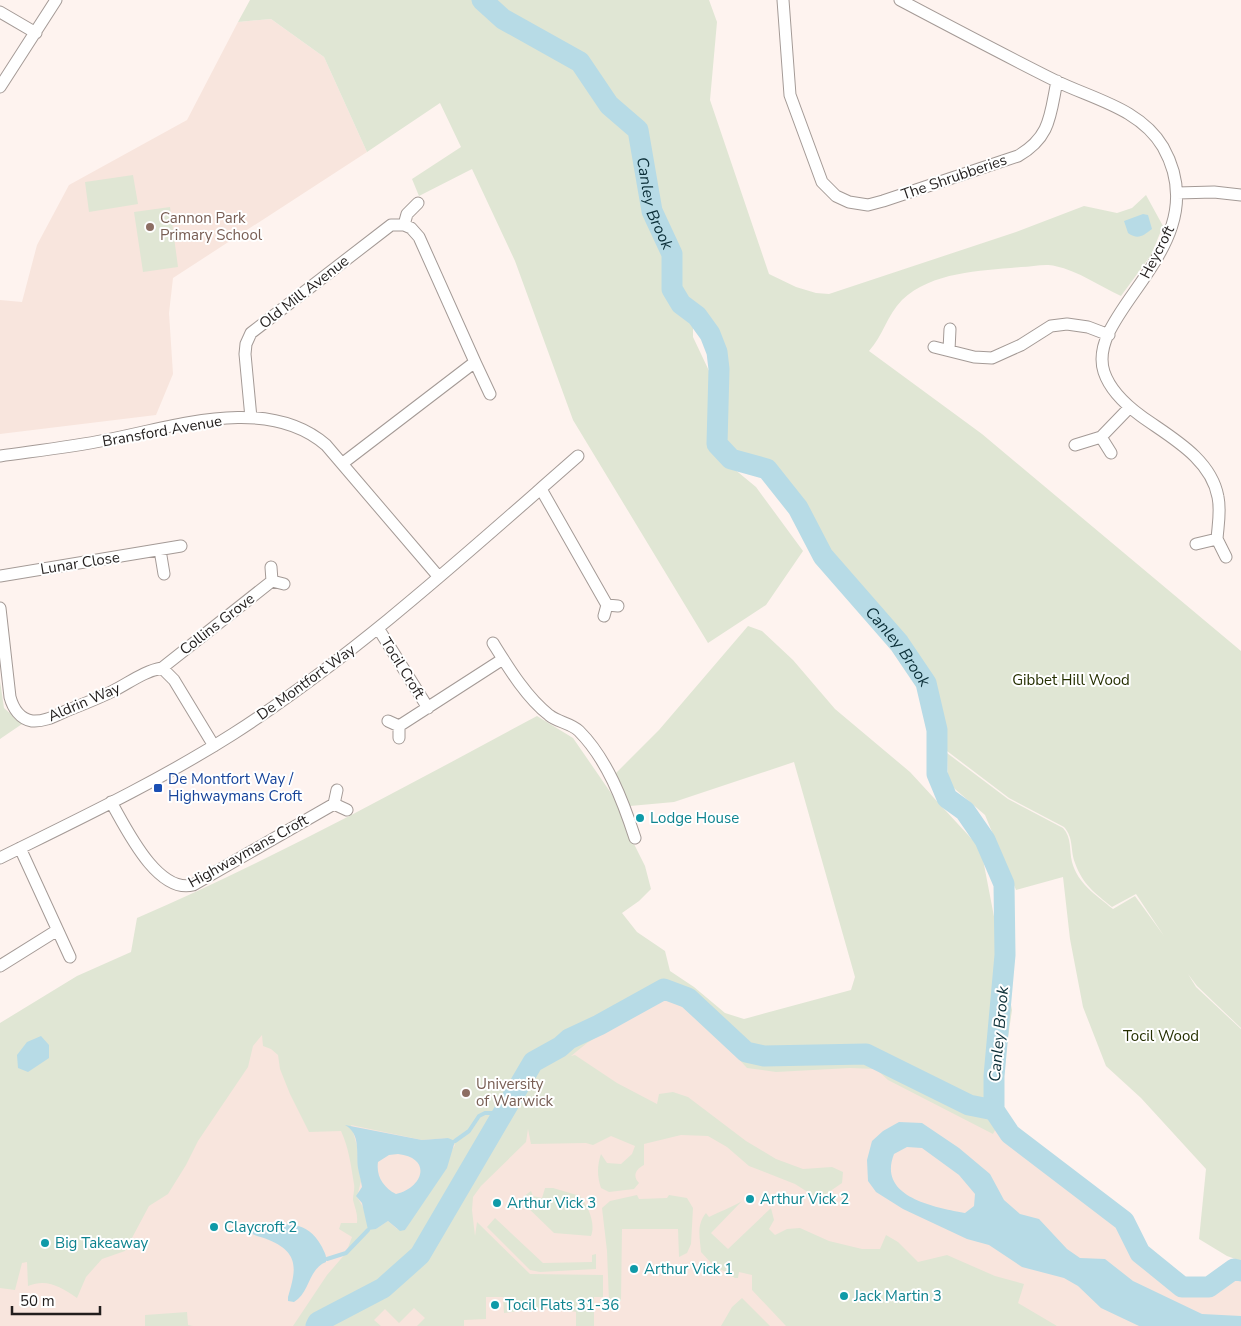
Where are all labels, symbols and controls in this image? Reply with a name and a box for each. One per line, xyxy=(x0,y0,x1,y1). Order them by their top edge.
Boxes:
street label: The Shrubberies xyxy=(899,150,1009,204)
water label: Canley Brook xyxy=(631,155,679,254)
place label: Cannon Park Primary School xyxy=(160,208,263,245)
marker: Cannon Park Primary School xyxy=(144,221,156,233)
street label: Heycroft xyxy=(1135,221,1179,282)
street label: Old Mill Avenue xyxy=(255,251,353,333)
street label: Bransford Avenue xyxy=(101,411,223,451)
street label: Lunar Close xyxy=(39,547,121,579)
street label: Collins Grove xyxy=(175,588,259,660)
water label: Canley Brook xyxy=(860,602,936,692)
street label: Tocil Croft xyxy=(376,634,430,703)
street label: De Montfort Way xyxy=(253,639,360,725)
park label: Gibbet Hill Wood xyxy=(1012,670,1130,690)
street label: Aldrin Way xyxy=(45,678,123,726)
place label: De Montfort Way / Highwaymans Croft xyxy=(168,769,303,806)
marker: De Montfort Way / Highwaymans Croft xyxy=(152,782,164,794)
place label: Lodge House xyxy=(650,808,739,828)
street label: Highwaymans Croft xyxy=(185,809,312,892)
marker: Lodge House xyxy=(634,812,646,824)
water label: Canley Brook xyxy=(984,984,1014,1083)
park label: Tocil Wood xyxy=(1123,1026,1199,1046)
place label: University of Warwick xyxy=(476,1074,554,1111)
marker: University of Warwick xyxy=(460,1087,472,1099)
place label: Arthur Vick 2 xyxy=(760,1189,849,1209)
place label: Arthur Vick 3 xyxy=(507,1193,596,1213)
marker: Arthur Vick 2 xyxy=(744,1193,756,1205)
marker: Arthur Vick 3 xyxy=(491,1197,503,1209)
place label: Claycroft 2 xyxy=(224,1217,297,1237)
marker: Claycroft 2 xyxy=(208,1221,220,1233)
place label: Big Takeaway xyxy=(55,1233,149,1253)
marker: Big Takeaway xyxy=(39,1237,51,1249)
place label: Arthur Vick 1 xyxy=(644,1259,733,1279)
marker: Arthur Vick 1 xyxy=(628,1263,640,1275)
scale bar xyxy=(12,1284,100,1316)
place label: Jack Martin 3 xyxy=(853,1286,942,1306)
marker: Jack Martin 3 xyxy=(838,1290,850,1302)
text: 50 m xyxy=(20,1291,55,1311)
place label: Tocil Flats 31-36 xyxy=(505,1295,619,1315)
marker: Tocil Flats 31-36 xyxy=(489,1299,501,1311)

